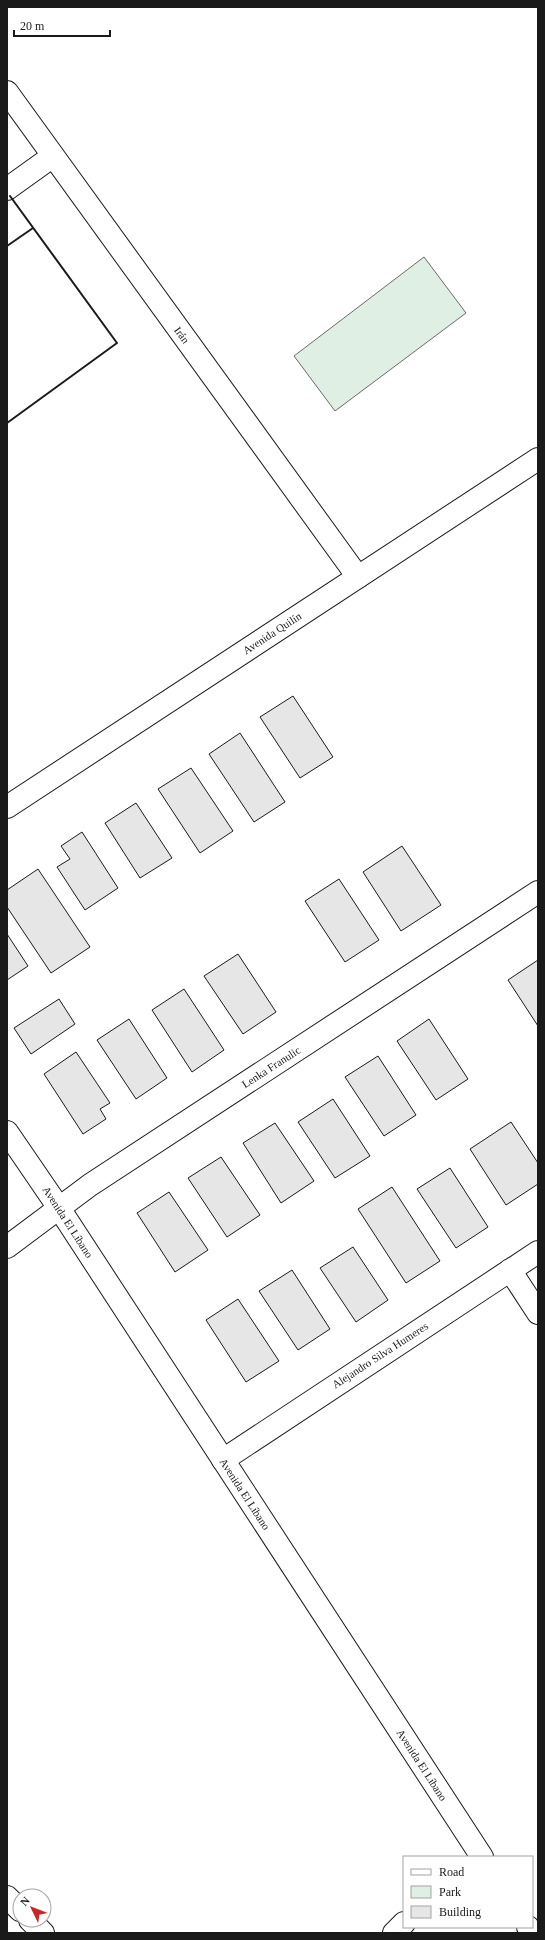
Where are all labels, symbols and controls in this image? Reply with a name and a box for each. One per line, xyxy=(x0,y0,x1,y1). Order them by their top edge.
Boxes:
scale bar xyxy=(14,12,110,38)
text: 20 m xyxy=(20,19,45,33)
street label: Irán xyxy=(172,324,192,346)
street label: Avenida Quilín xyxy=(241,609,304,656)
street label: Lenka Franulic xyxy=(240,1044,302,1090)
street label: Avenida El Líbano xyxy=(40,1184,96,1260)
street label: Alejandro Silva Humeres xyxy=(330,1320,430,1390)
street label: Avenida El Líbano xyxy=(217,1456,273,1532)
street label: Avenida El Líbano xyxy=(394,1727,450,1803)
legend xyxy=(403,1856,533,1928)
text: Road xyxy=(439,1865,464,1879)
text: Park xyxy=(439,1885,461,1899)
north arrow xyxy=(12,1888,52,1928)
text: N xyxy=(18,1894,32,1908)
text: Building xyxy=(439,1905,481,1919)

